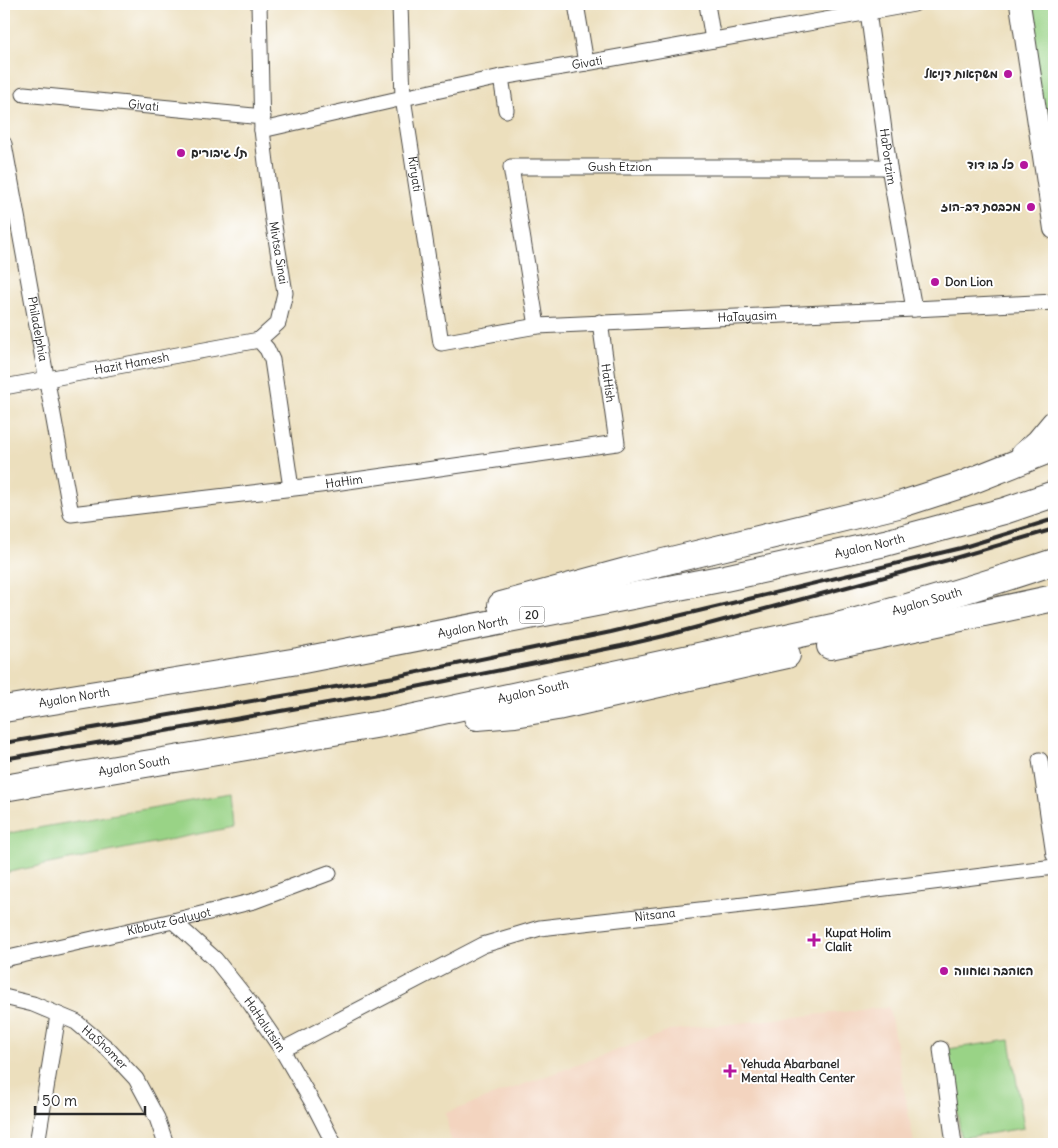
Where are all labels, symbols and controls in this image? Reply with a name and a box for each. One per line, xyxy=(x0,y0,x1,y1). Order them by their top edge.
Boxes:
street label: Givati xyxy=(571,52,603,72)
place label: משקאות דניאל xyxy=(924,66,998,82)
marker: משקאות דניאל xyxy=(1002,68,1014,80)
street label: Givati xyxy=(127,96,160,114)
street label: HaPortzim xyxy=(877,127,900,186)
place label: תל גיבורים xyxy=(191,145,248,160)
marker: תל גיבורים xyxy=(175,147,187,159)
street label: Kiryati xyxy=(405,155,425,193)
place label: כל בו דוד xyxy=(967,157,1014,172)
street label: Gush Etzion xyxy=(588,159,652,174)
marker: כל בו דוד xyxy=(1018,159,1030,171)
place label: מכבסת דב-הוז xyxy=(941,199,1021,214)
marker: מכבסת דב-הוז xyxy=(1025,201,1037,213)
street label: Mivtsa Sinai xyxy=(266,220,291,285)
place label: Don Lion xyxy=(945,274,993,289)
marker: Don Lion xyxy=(929,276,941,288)
street label: Philadelphia xyxy=(25,295,51,363)
street label: HaTayasim xyxy=(717,307,778,325)
street label: Hazit Hamesh xyxy=(93,349,170,377)
street label: HaHish xyxy=(598,362,619,403)
street label: HaHim xyxy=(324,471,364,491)
street label: Ayalon North xyxy=(833,530,906,561)
street label: Ayalon South xyxy=(890,584,964,618)
road number: 20 xyxy=(520,606,544,624)
street label: Ayalon North xyxy=(436,612,509,641)
street label: Ayalon South xyxy=(496,676,570,706)
street label: Ayalon North xyxy=(38,684,111,710)
street label: Ayalon South xyxy=(97,752,171,779)
street label: Kibbutz Galuyot xyxy=(125,904,212,938)
street label: Nitsana xyxy=(634,905,676,924)
place label: Kupat Holim Clalit xyxy=(825,925,892,954)
marker: Kupat Holim Clalit xyxy=(807,933,821,947)
place label: האהבה ואחווה xyxy=(954,963,1034,978)
marker: האהבה ואחווה xyxy=(938,965,950,977)
street label: HaHalutsim xyxy=(241,994,289,1055)
street label: HaShomer xyxy=(79,1022,131,1073)
place label: Yehuda Abarbanel Mental Health Center xyxy=(740,1056,855,1085)
marker: Yehuda Abarbanel Mental Health Center xyxy=(723,1064,737,1078)
scale bar xyxy=(35,1083,145,1115)
text: 50 m xyxy=(42,1091,77,1110)

